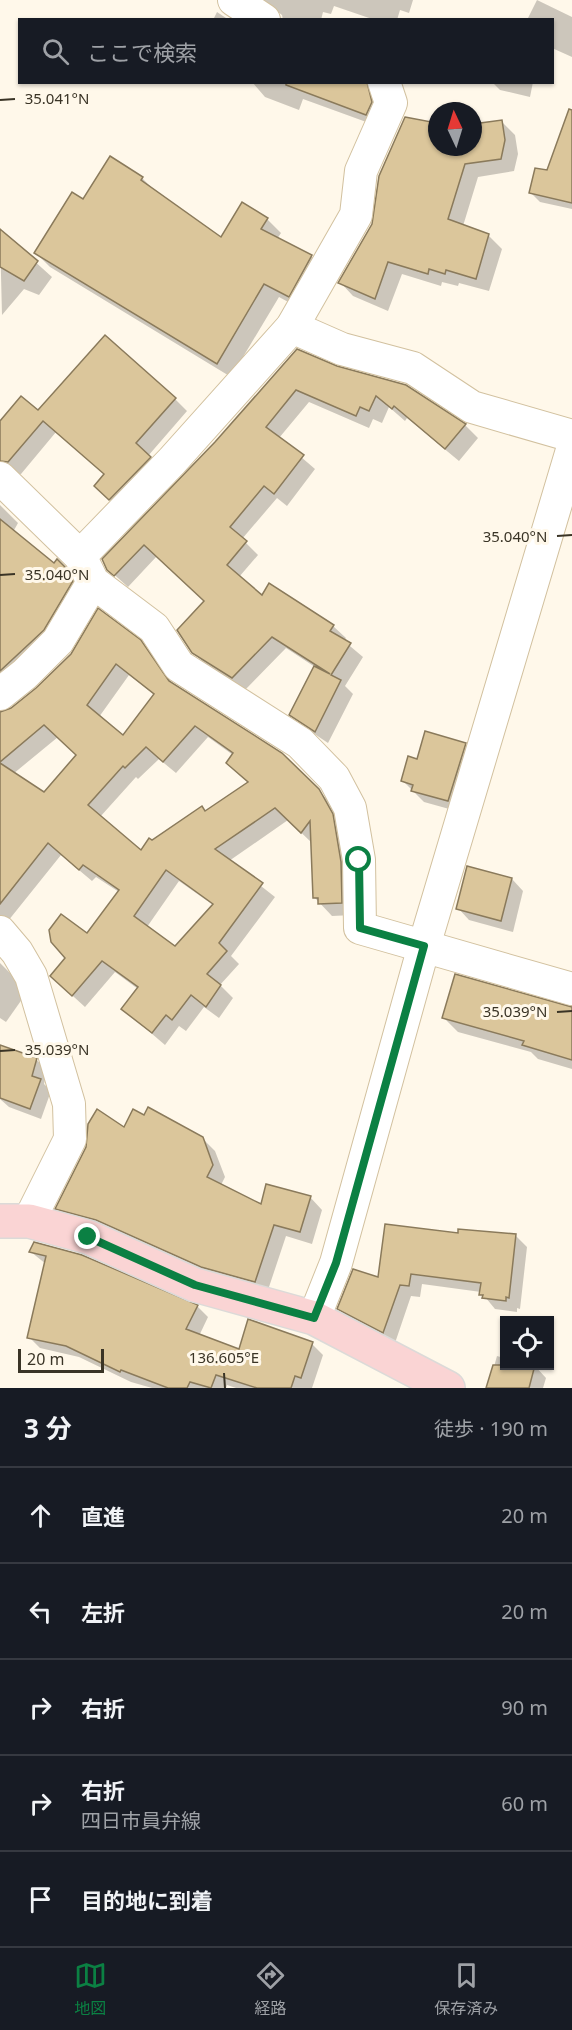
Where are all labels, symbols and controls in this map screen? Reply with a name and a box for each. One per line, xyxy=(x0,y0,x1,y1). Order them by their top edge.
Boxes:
search box xyxy=(18,18,554,84)
icon: search xyxy=(39,35,72,68)
text: ここで検索 xyxy=(87,37,197,67)
text: 35.041°N xyxy=(25,88,89,108)
north arrow xyxy=(428,102,482,156)
text: 35.040°N xyxy=(483,526,547,546)
text: 35.040°N xyxy=(25,564,89,584)
route start xyxy=(345,846,371,872)
text: 35.039°N xyxy=(483,1001,547,1021)
text: 35.039°N xyxy=(25,1039,89,1059)
route end xyxy=(74,1223,100,1249)
map controls xyxy=(500,1316,554,1370)
button: locate xyxy=(500,1316,554,1370)
scale bar xyxy=(18,1346,104,1374)
text: 136.605°E xyxy=(189,1347,259,1367)
text: 20 m xyxy=(27,1348,64,1370)
text: 3 分 xyxy=(24,1410,72,1446)
text: 徒歩 · 190 m xyxy=(434,1415,548,1442)
icon: ahead xyxy=(24,1499,57,1532)
text: 直進 xyxy=(81,1501,125,1531)
text: 20 m xyxy=(501,1502,548,1529)
icon: left xyxy=(24,1595,57,1628)
text: 左折 xyxy=(81,1597,125,1627)
text: 20 m xyxy=(501,1598,548,1625)
icon: right xyxy=(24,1691,57,1724)
text: 右折 xyxy=(81,1693,125,1723)
text: 90 m xyxy=(501,1694,548,1721)
text: 右折 xyxy=(81,1775,125,1805)
icon: right xyxy=(24,1787,57,1820)
text: 60 m xyxy=(501,1790,548,1817)
text: 四日市員弁線 xyxy=(81,1807,201,1834)
icon: arrive xyxy=(24,1883,57,1916)
text: 目的地に到着 xyxy=(81,1885,213,1915)
tab: 地図 xyxy=(74,1959,107,2019)
tab: 経路 xyxy=(254,1959,287,2019)
tab: 保存済み xyxy=(434,1959,498,2019)

